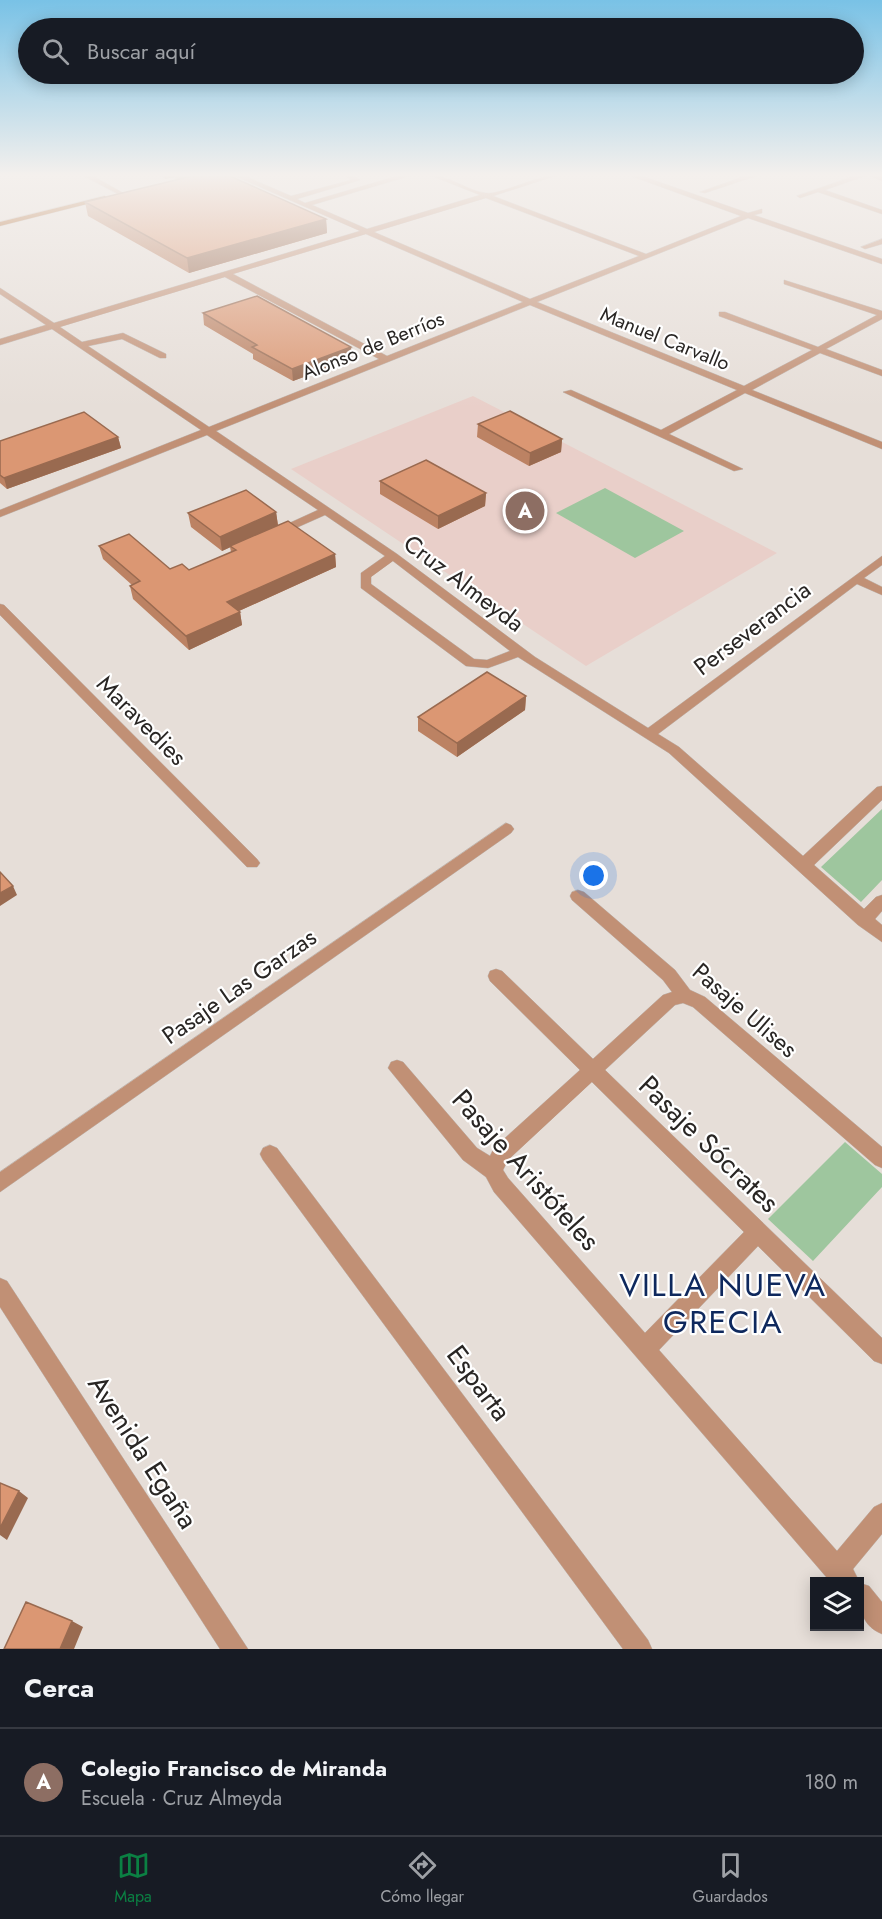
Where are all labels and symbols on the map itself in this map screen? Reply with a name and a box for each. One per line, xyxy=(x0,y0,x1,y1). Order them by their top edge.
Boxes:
street label: Manuel Carvallo xyxy=(596,300,734,378)
street label: Alonso de Berríos xyxy=(297,304,449,388)
pin: A xyxy=(506,488,544,534)
street label: Cruz Almeyda xyxy=(396,526,532,640)
street label: Perseverancia xyxy=(686,572,818,684)
street label: Maravedies xyxy=(89,667,195,773)
your location xyxy=(579,861,608,890)
street label: Pasaje Las Garzas xyxy=(155,920,323,1052)
street label: Pasaje Ulises xyxy=(685,954,805,1066)
street label: Pasaje Sócrates xyxy=(629,1066,789,1222)
street label: Pasaje Aristóteles xyxy=(442,1080,610,1260)
district label: VILLA NUEVA GRECIA xyxy=(619,1262,827,1345)
street label: Esparta xyxy=(437,1336,521,1430)
street label: Avenida Egaña xyxy=(78,1367,208,1537)

